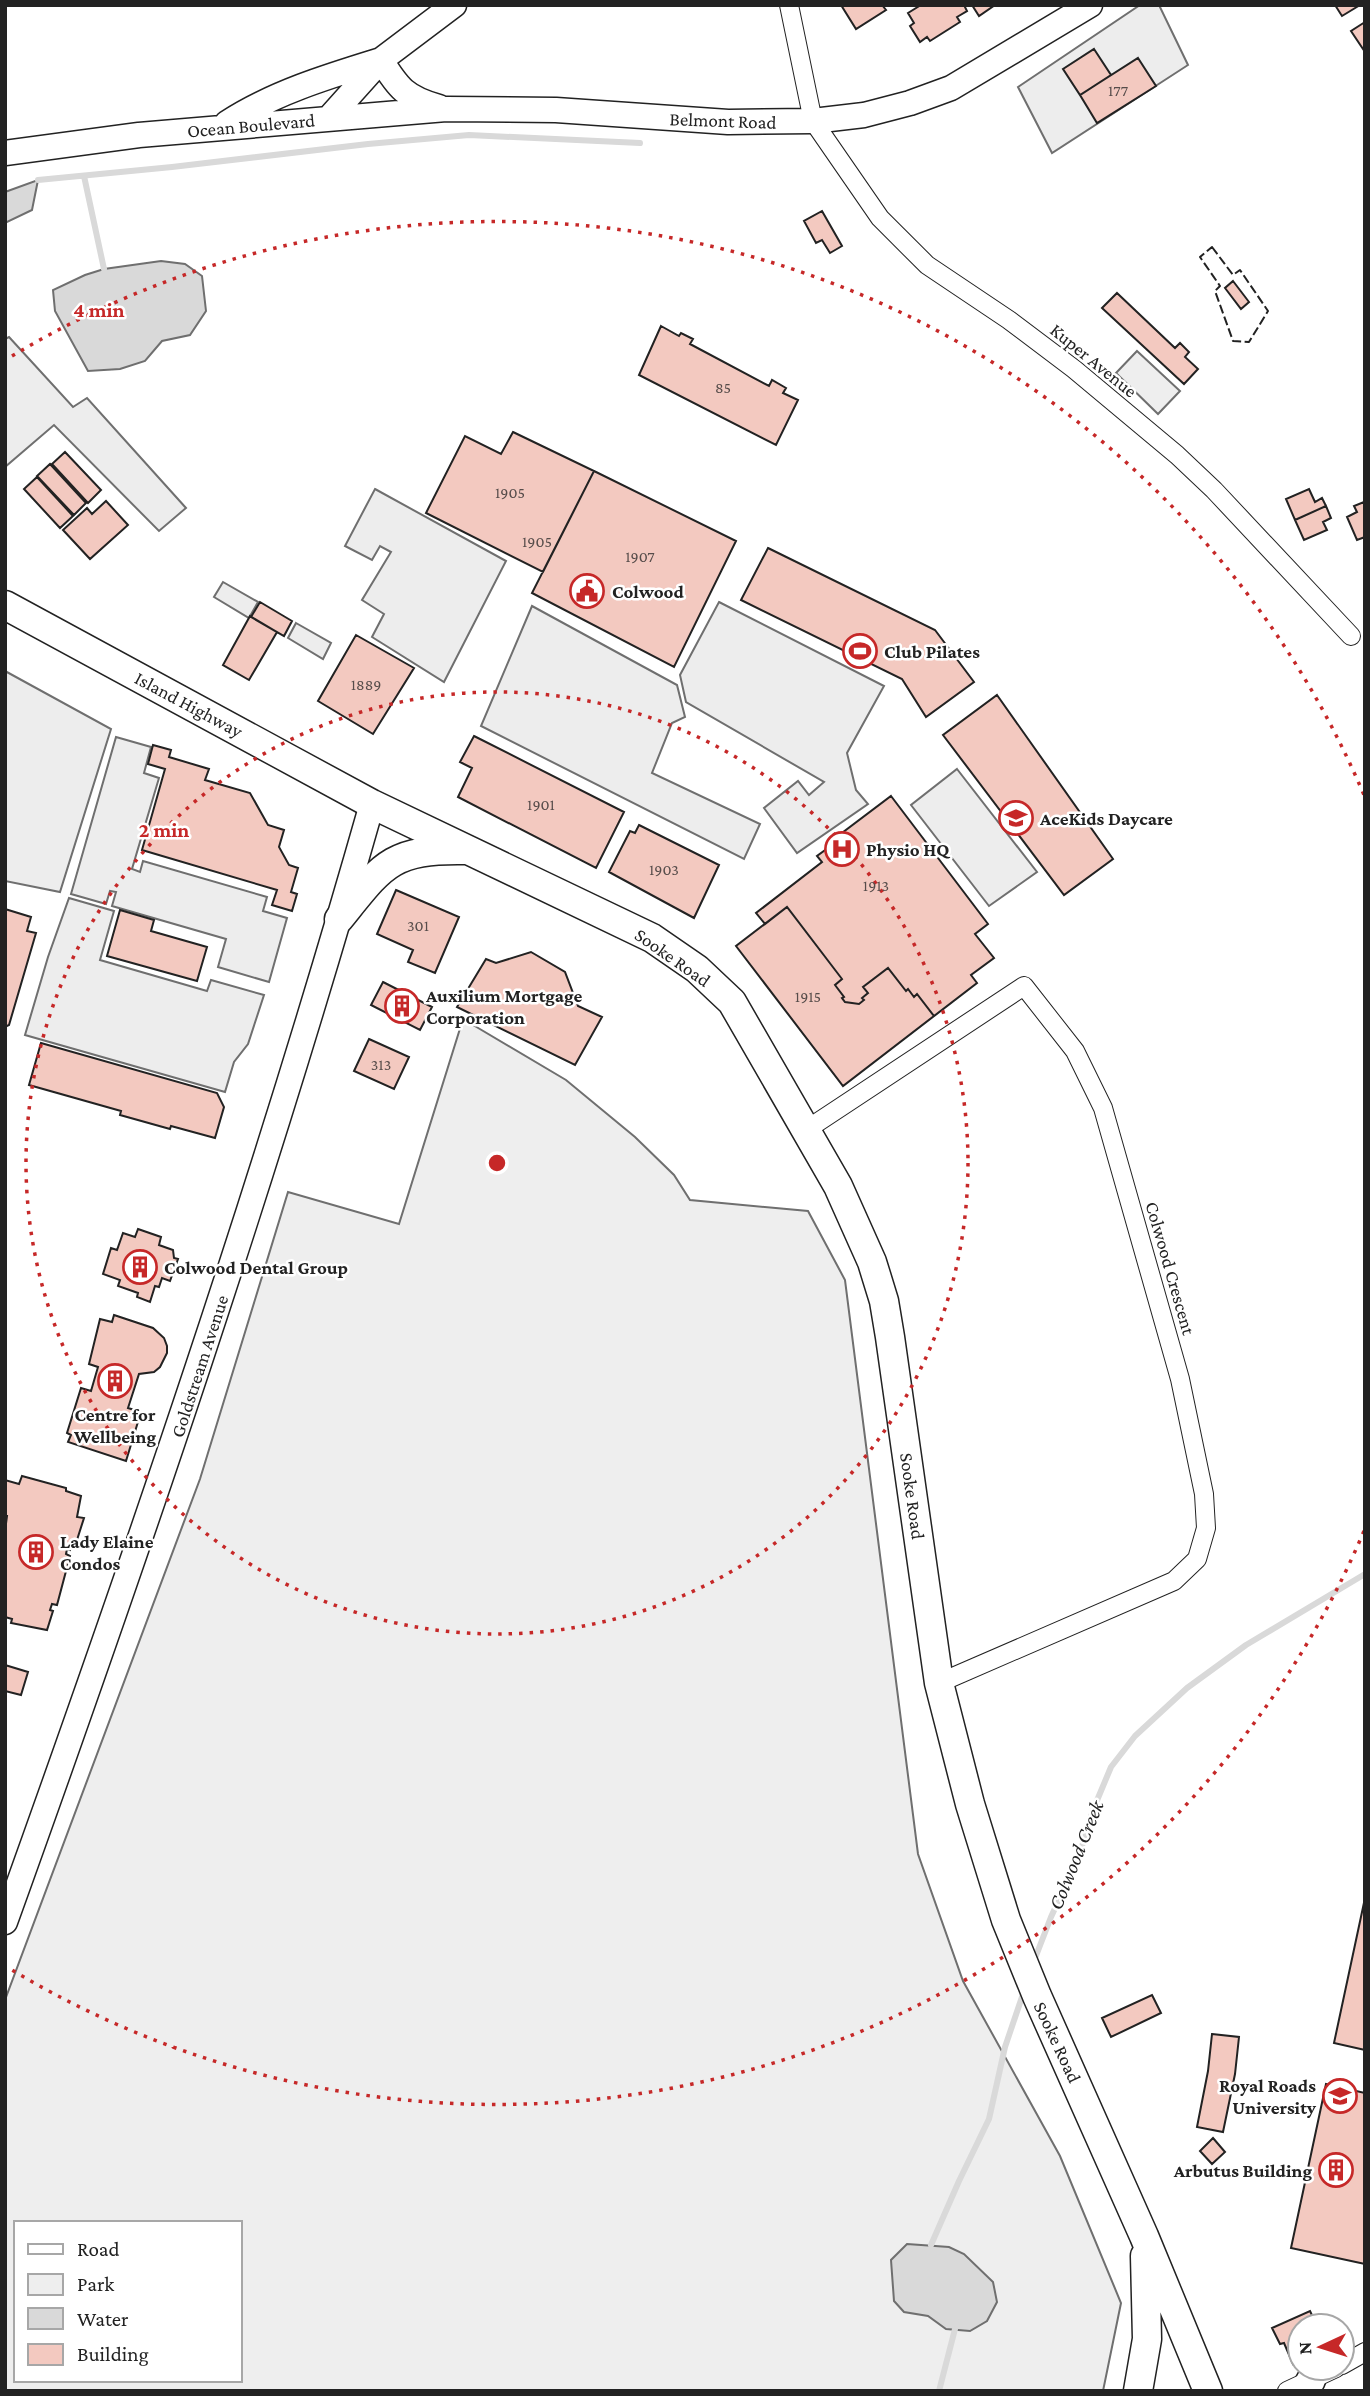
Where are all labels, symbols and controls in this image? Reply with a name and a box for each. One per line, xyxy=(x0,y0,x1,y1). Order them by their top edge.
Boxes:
house number: 177 xyxy=(1108,82,1129,99)
street label: Belmont Road xyxy=(669,108,777,133)
street label: Ocean Boulevard xyxy=(186,109,316,142)
text: 4 min xyxy=(73,298,125,322)
street label: Kuper Avenue xyxy=(1046,319,1141,402)
house number: 85 xyxy=(715,379,731,396)
house number: 1905 xyxy=(495,484,525,501)
house number: 1905 xyxy=(522,533,552,550)
house number: 1907 xyxy=(625,548,655,565)
public building icon: Colwood xyxy=(568,572,606,610)
place label: Colwood xyxy=(612,581,684,602)
sports icon: Club Pilates xyxy=(841,632,879,670)
place label: Club Pilates xyxy=(884,641,980,662)
street label: Island Highway xyxy=(131,667,246,742)
house number: 1889 xyxy=(351,676,381,693)
house number: 1901 xyxy=(527,796,555,813)
school or university icon: AceKids Daycare xyxy=(997,799,1035,837)
place label: AceKids Daycare xyxy=(1039,808,1173,829)
text: 2 min xyxy=(139,818,189,842)
hospital icon: Physio HQ xyxy=(823,830,861,868)
place label: Physio HQ xyxy=(866,839,950,860)
house number: 1903 xyxy=(649,861,679,878)
house number: 1913 xyxy=(863,877,889,894)
house number: 301 xyxy=(407,917,429,934)
street label: Sooke Road xyxy=(631,924,714,991)
place label: Auxilium Mortgage Corporation xyxy=(425,985,583,1028)
building icon: Auxilium Mortgage Corporation xyxy=(383,987,421,1025)
house number: 1915 xyxy=(795,988,821,1005)
house number: 313 xyxy=(371,1056,391,1073)
centre of rings xyxy=(485,1151,509,1175)
street label: Colwood Crescent xyxy=(1141,1199,1200,1338)
building icon: Colwood Dental Group xyxy=(121,1248,159,1286)
place label: Colwood Dental Group xyxy=(164,1257,348,1278)
street label: Goldstream Avenue xyxy=(167,1292,232,1440)
building icon: Centre for Wellbeing xyxy=(96,1362,134,1400)
place label: Centre for Wellbeing xyxy=(73,1404,156,1447)
street label: Sooke Road xyxy=(896,1451,929,1541)
place label: Lady Elaine Condos xyxy=(60,1531,154,1574)
building icon: Lady Elaine Condos xyxy=(17,1533,55,1571)
water label: Colwood Creek xyxy=(1043,1796,1109,1913)
street label: Sooke Road xyxy=(1030,1998,1085,2086)
place label: Royal Roads University xyxy=(1219,2075,1317,2118)
school or university icon: Royal Roads University xyxy=(1321,2077,1359,2115)
building icon: Arbutus Building xyxy=(1317,2151,1355,2189)
place label: Arbutus Building xyxy=(1173,2160,1312,2181)
legend xyxy=(14,2221,242,2382)
text: Road xyxy=(77,2237,120,2261)
text: Park xyxy=(77,2272,114,2296)
text: Water xyxy=(77,2307,129,2331)
north arrow xyxy=(1286,2312,1356,2382)
text: N xyxy=(1294,2341,1315,2355)
text: Building xyxy=(77,2342,149,2366)

